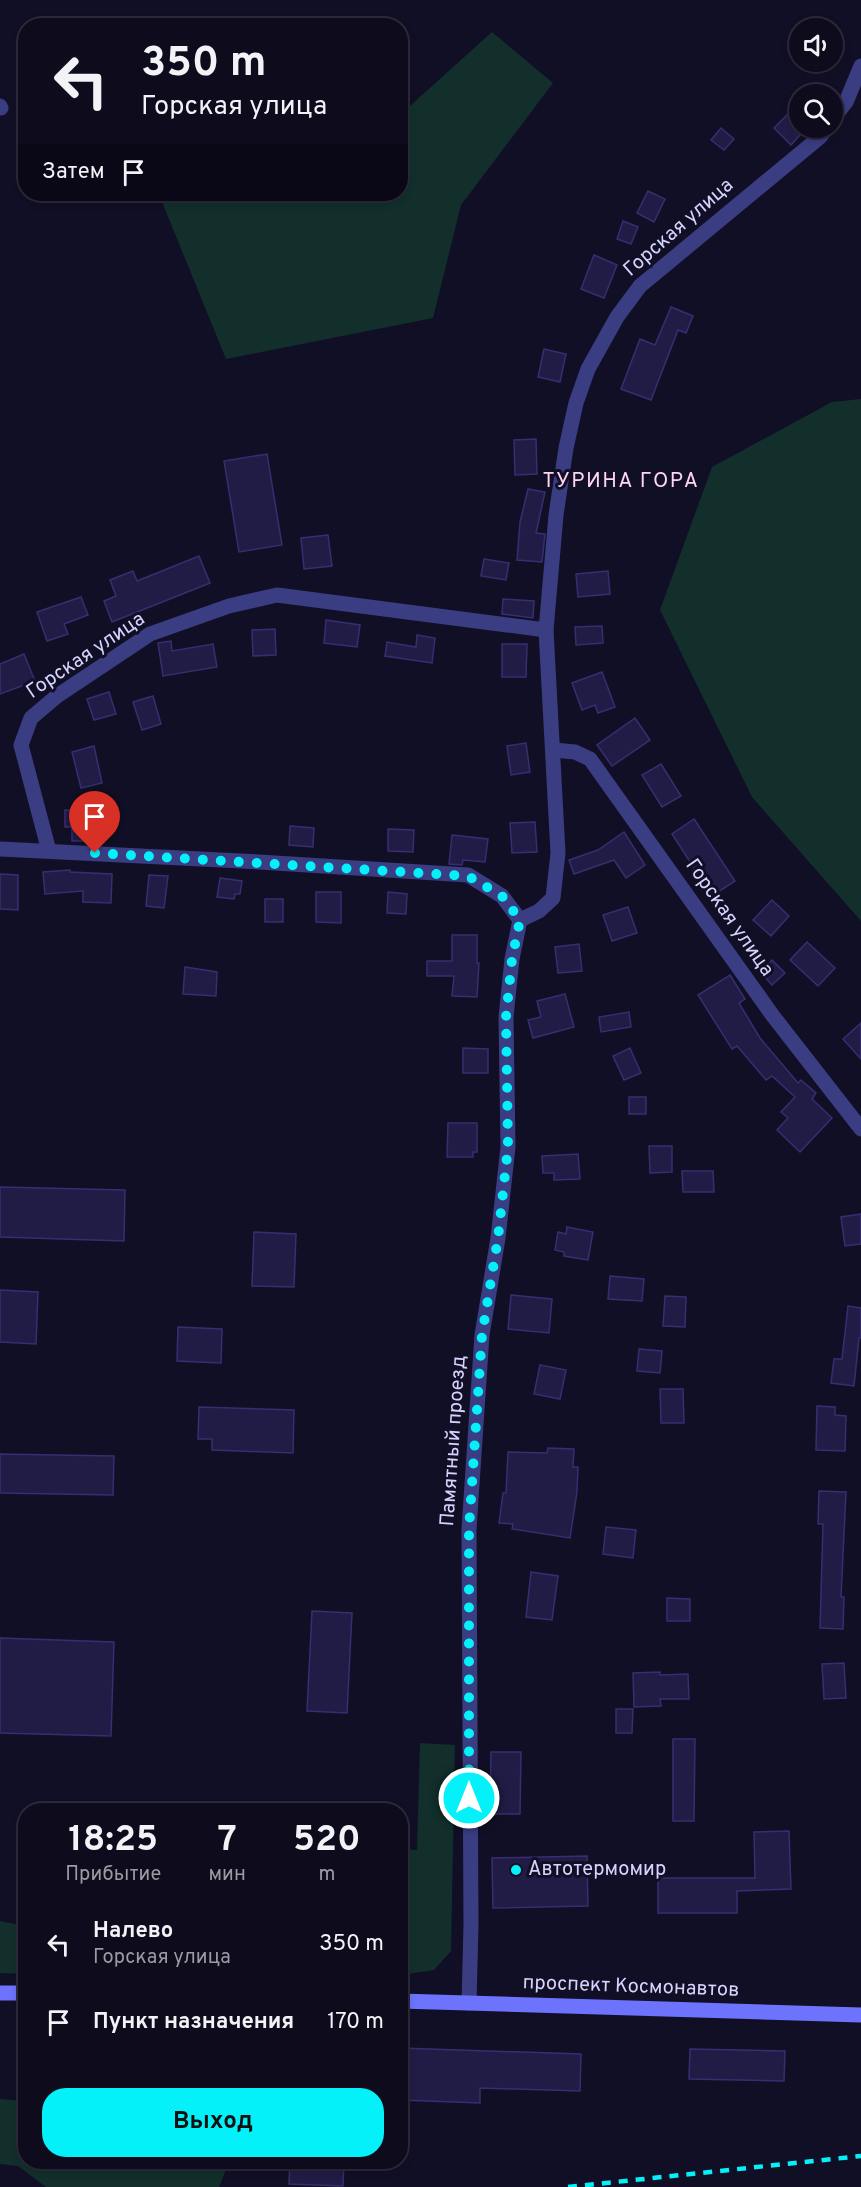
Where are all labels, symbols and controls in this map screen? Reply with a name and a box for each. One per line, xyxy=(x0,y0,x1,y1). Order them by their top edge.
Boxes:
map controls xyxy=(789,18,843,138)
button: sound xyxy=(789,18,843,72)
text: 350 m xyxy=(141,38,267,91)
icon: left xyxy=(42,42,120,120)
button: search xyxy=(789,84,843,138)
text: Горская улица xyxy=(141,90,327,124)
icon: arrive xyxy=(117,156,150,189)
text: Затем xyxy=(42,159,105,186)
street label: Горская улица xyxy=(618,173,740,283)
district label: ТУРИНА ГОРА xyxy=(542,468,700,495)
street label: Горская улица xyxy=(22,607,150,705)
pin xyxy=(69,791,120,853)
icon: arrive xyxy=(78,800,111,833)
street label: Горская улица xyxy=(679,854,779,982)
street label: Памятный проезд xyxy=(435,1355,473,1527)
position arrow xyxy=(437,1766,501,1830)
text: 18:25 xyxy=(68,1818,158,1864)
text: 7 xyxy=(217,1818,237,1864)
text: 520 xyxy=(293,1818,361,1864)
place label: Автотермомир xyxy=(528,1857,666,1883)
text: Прибытие xyxy=(65,1862,161,1888)
text: мин xyxy=(208,1862,246,1888)
text: m xyxy=(318,1862,335,1888)
marker: Автотермомир xyxy=(509,1863,523,1877)
text: Налево xyxy=(93,1918,173,1945)
icon: left xyxy=(42,1928,75,1961)
text: 350 m xyxy=(319,1931,384,1958)
text: Горская улица xyxy=(93,1945,231,1971)
street label: проспект Космонавтов xyxy=(522,1970,740,2004)
icon: arrive xyxy=(42,2006,75,2039)
text: Пункт назначения xyxy=(93,2009,294,2036)
text: 170 m xyxy=(327,2009,384,2036)
button: Выход xyxy=(42,2088,384,2157)

